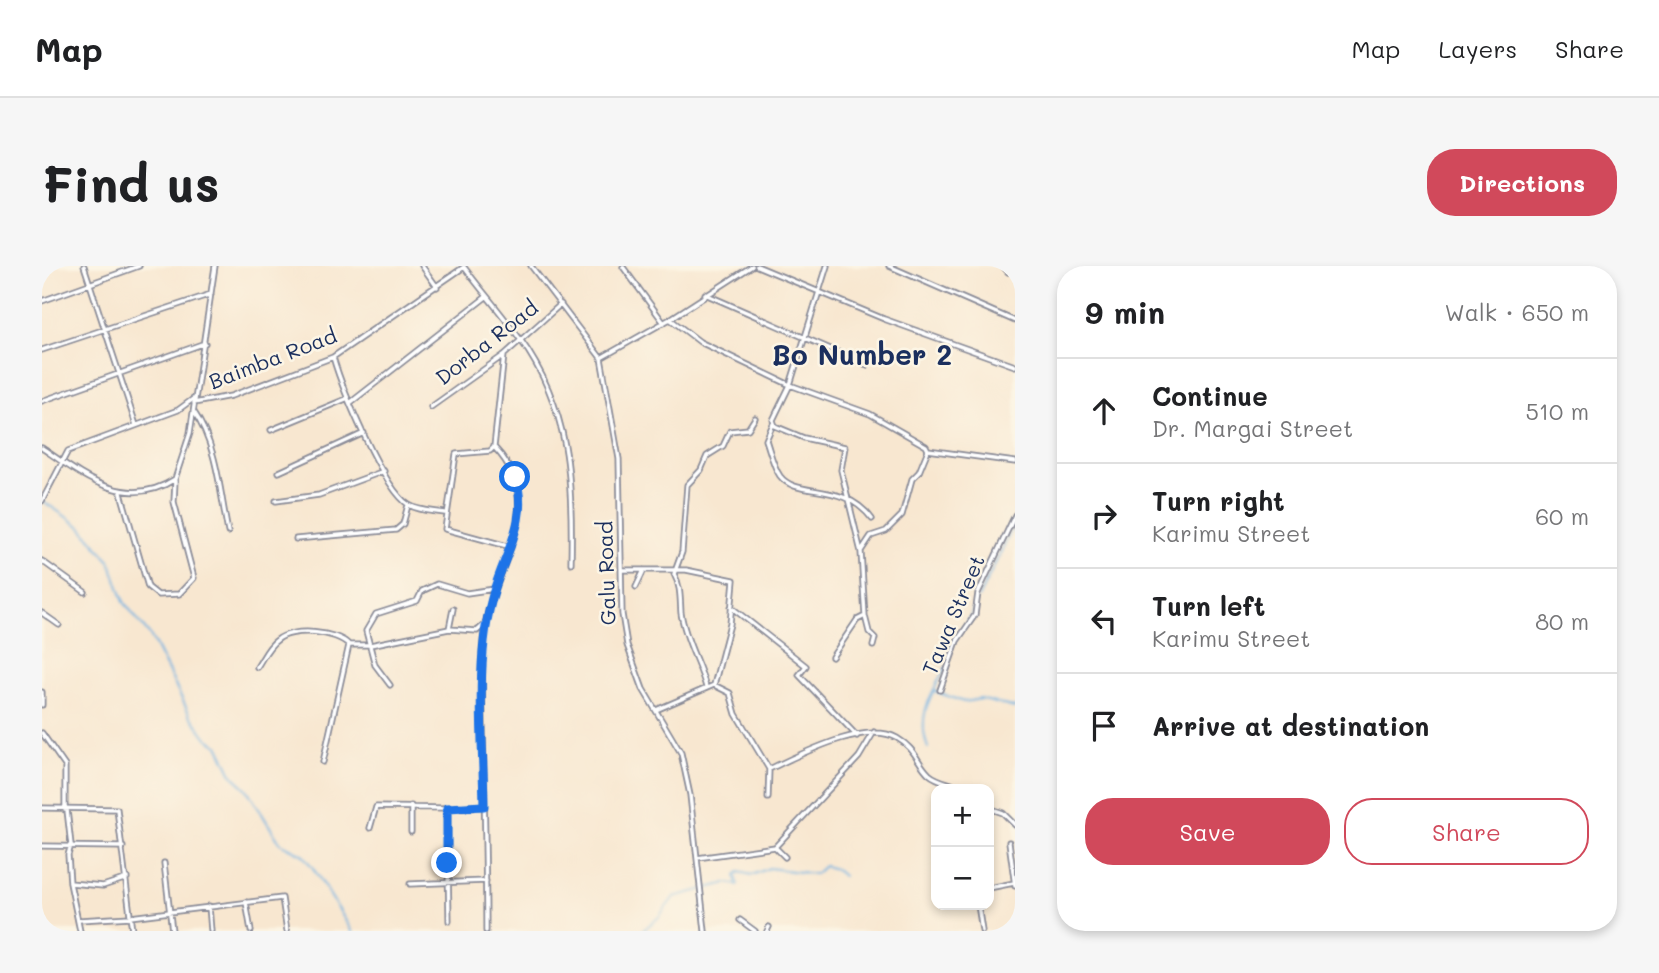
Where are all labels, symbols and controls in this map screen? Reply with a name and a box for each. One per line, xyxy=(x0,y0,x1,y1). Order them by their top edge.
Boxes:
text: Map xyxy=(35,27,103,70)
text: Map xyxy=(1352,33,1400,64)
text: Layers xyxy=(1438,33,1517,64)
text: Share xyxy=(1555,33,1624,64)
button: Directions xyxy=(1427,149,1617,216)
text: Find us xyxy=(42,151,220,214)
text: 9 min xyxy=(1085,292,1165,332)
street label: Dorba Road xyxy=(429,293,543,390)
text: Walk · 650 m xyxy=(1445,297,1589,327)
street label: Baimba Road xyxy=(205,321,340,394)
district label: Bo Number 2 xyxy=(772,336,952,372)
text: Continue xyxy=(1152,379,1268,413)
icon: ahead xyxy=(1085,392,1123,430)
text: 510 m xyxy=(1525,396,1589,426)
text: Dr. Margai Street xyxy=(1152,413,1353,443)
route start xyxy=(499,461,530,492)
text: Turn right xyxy=(1152,484,1285,518)
icon: right xyxy=(1085,497,1123,535)
text: 60 m xyxy=(1535,501,1589,531)
text: Karimu Street xyxy=(1152,518,1310,548)
street label: Galu Road xyxy=(590,520,621,626)
street label: Tawa Street xyxy=(915,550,990,678)
text: Turn left xyxy=(1152,589,1265,623)
icon: left xyxy=(1085,602,1123,640)
text: 80 m xyxy=(1535,606,1589,636)
text: Karimu Street xyxy=(1152,623,1310,653)
icon: arrive xyxy=(1085,707,1123,745)
text: Arrive at destination xyxy=(1152,709,1429,743)
map controls xyxy=(931,784,994,910)
button: + xyxy=(931,784,994,847)
button: Save xyxy=(1085,798,1330,865)
button: Share xyxy=(1344,798,1589,865)
route end xyxy=(431,847,462,878)
button: − xyxy=(931,847,994,910)

